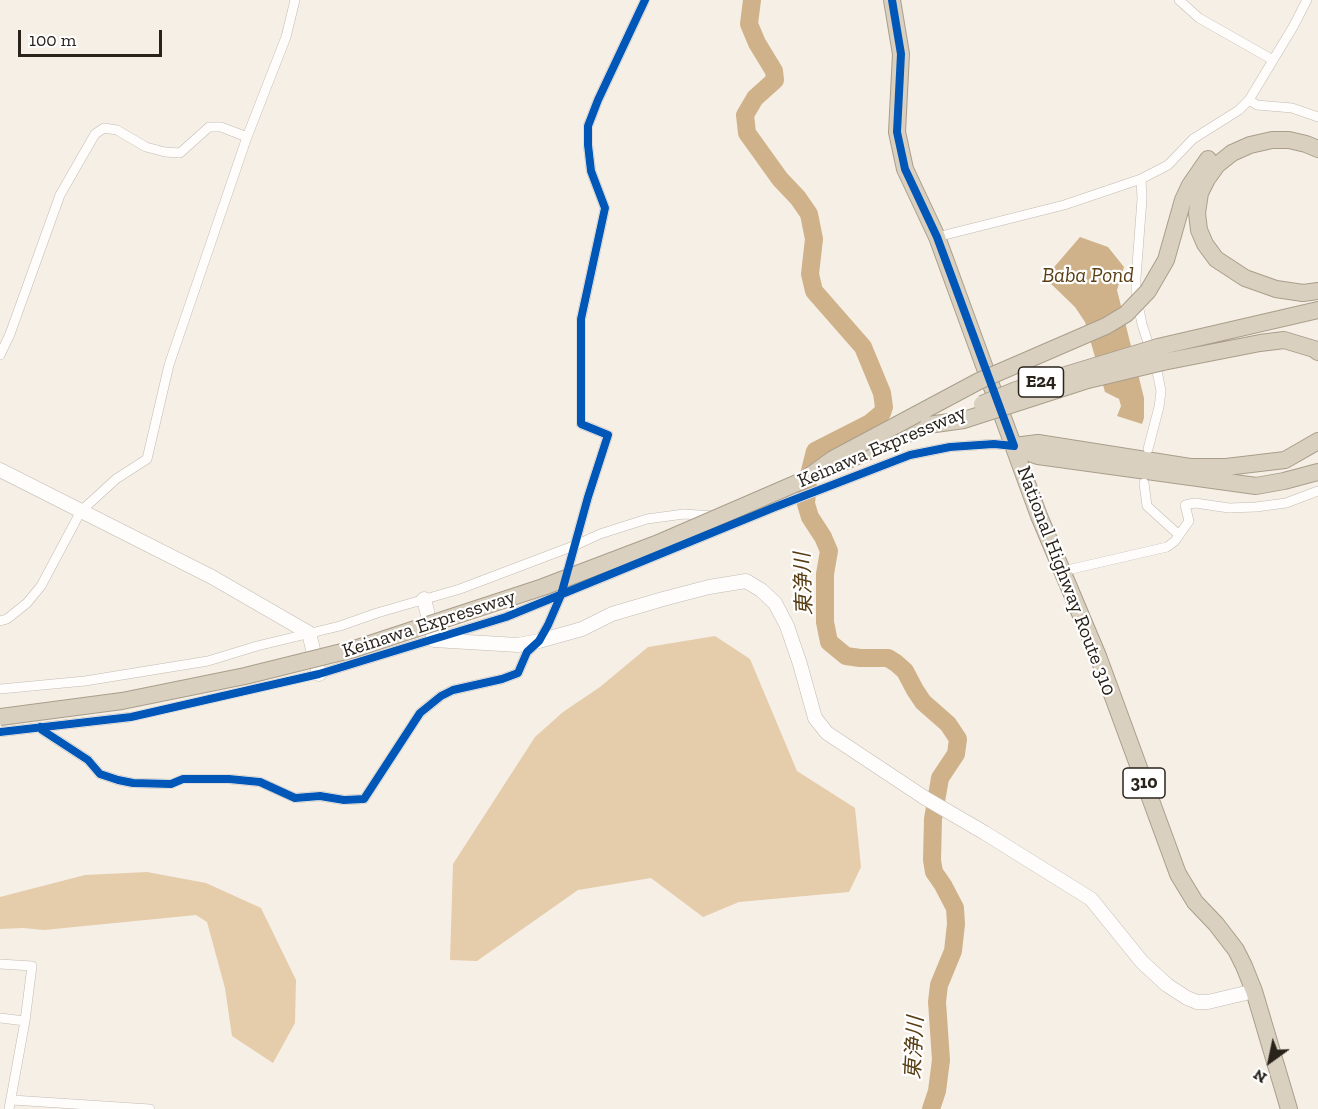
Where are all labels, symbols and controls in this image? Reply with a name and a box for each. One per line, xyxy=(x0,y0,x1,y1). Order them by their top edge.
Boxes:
scale bar xyxy=(21,18,165,56)
text: 100 m xyxy=(29,29,76,51)
water label: Baba Pond xyxy=(1042,263,1134,289)
road number: E24 xyxy=(1018,367,1064,397)
street label: Keinawa Expressway xyxy=(794,401,970,493)
street label: National Highway Route 310 xyxy=(1011,463,1121,699)
water label: 東浄川 xyxy=(790,552,818,616)
street label: Keinawa Expressway xyxy=(339,585,519,663)
road number: 310 xyxy=(1123,768,1165,798)
water label: 東浄川 xyxy=(901,1016,929,1080)
north arrow xyxy=(1240,1031,1300,1091)
text: N xyxy=(1250,1065,1270,1088)

